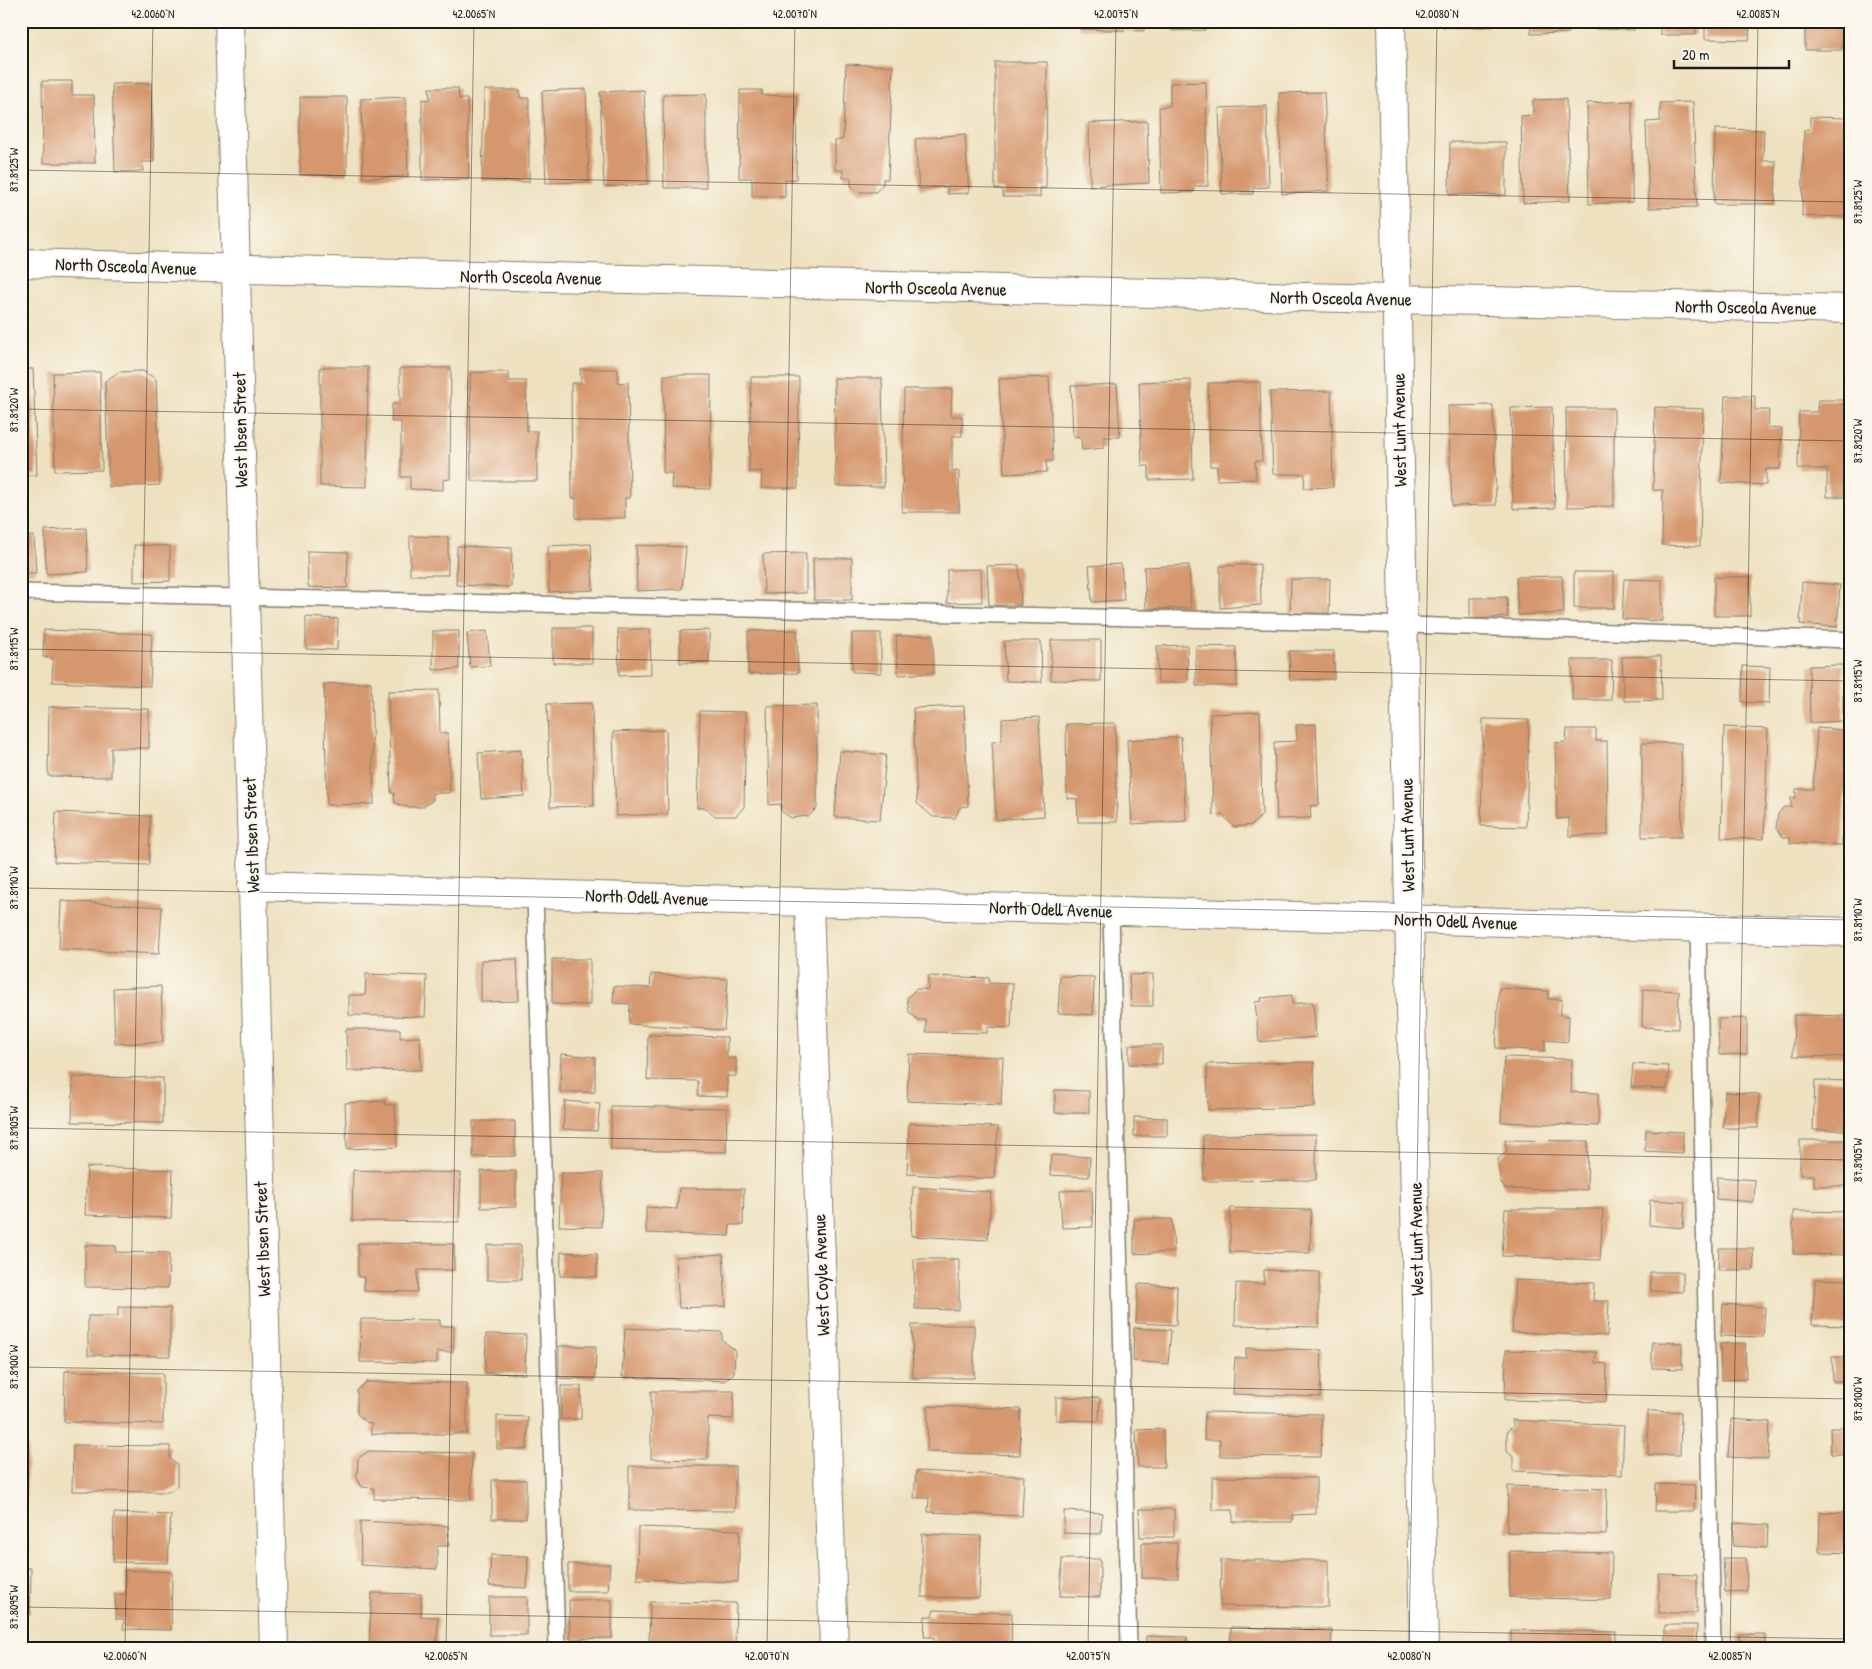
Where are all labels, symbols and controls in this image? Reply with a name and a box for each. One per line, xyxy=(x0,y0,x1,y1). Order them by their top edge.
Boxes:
text: 42.0060°N xyxy=(132,5,174,22)
text: 42.0065°N xyxy=(453,5,495,22)
text: 42.0070°N xyxy=(773,5,817,22)
text: 42.0075°N xyxy=(1094,5,1138,22)
text: 42.0080°N xyxy=(1415,5,1459,22)
text: 42.0085°N xyxy=(1737,5,1779,22)
scale bar xyxy=(1674,38,1790,70)
text: 20 m xyxy=(1682,44,1709,65)
text: 87.8125°W xyxy=(5,147,22,192)
text: 87.8125°W xyxy=(1849,179,1866,224)
street label: North Osceola Avenue xyxy=(55,251,197,281)
street label: North Osceola Avenue xyxy=(460,263,602,291)
street label: North Osceola Avenue xyxy=(865,274,1007,302)
street label: North Osceola Avenue xyxy=(1270,284,1412,312)
street label: North Osceola Avenue xyxy=(1675,293,1817,321)
street label: West Ibsen Street xyxy=(226,371,254,488)
street label: West Lunt Avenue xyxy=(1386,373,1412,487)
text: 87.8120°W xyxy=(5,387,22,432)
text: 87.8120°W xyxy=(1849,418,1866,463)
text: 87.8115°W xyxy=(5,627,22,670)
text: 87.8115°W xyxy=(1849,659,1866,702)
street label: West Ibsen Street xyxy=(236,776,266,893)
street label: West Lunt Avenue xyxy=(1394,778,1420,892)
text: 87.8110°W xyxy=(5,866,22,910)
street label: North Odell Avenue xyxy=(585,882,709,912)
street label: North Odell Avenue xyxy=(989,894,1113,924)
text: 87.8110°W xyxy=(1849,898,1866,942)
street label: North Odell Avenue xyxy=(1394,906,1518,936)
text: 87.8105°W xyxy=(5,1105,22,1150)
text: 87.8105°W xyxy=(1849,1137,1866,1182)
street label: West Ibsen Street xyxy=(247,1180,277,1297)
street label: West Lunt Avenue xyxy=(1403,1182,1429,1296)
street label: West Coyle Avenue xyxy=(806,1214,836,1336)
text: 87.8100°W xyxy=(5,1344,22,1389)
text: 87.8100°W xyxy=(1849,1376,1866,1421)
text: 87.8095°W xyxy=(5,1584,22,1629)
text: 42.0060°N xyxy=(104,1647,146,1664)
text: 42.0065°N xyxy=(425,1647,467,1664)
text: 42.0070°N xyxy=(745,1647,789,1664)
text: 42.0075°N xyxy=(1066,1647,1110,1664)
text: 42.0080°N xyxy=(1387,1647,1431,1664)
text: 42.0085°N xyxy=(1709,1647,1751,1664)

